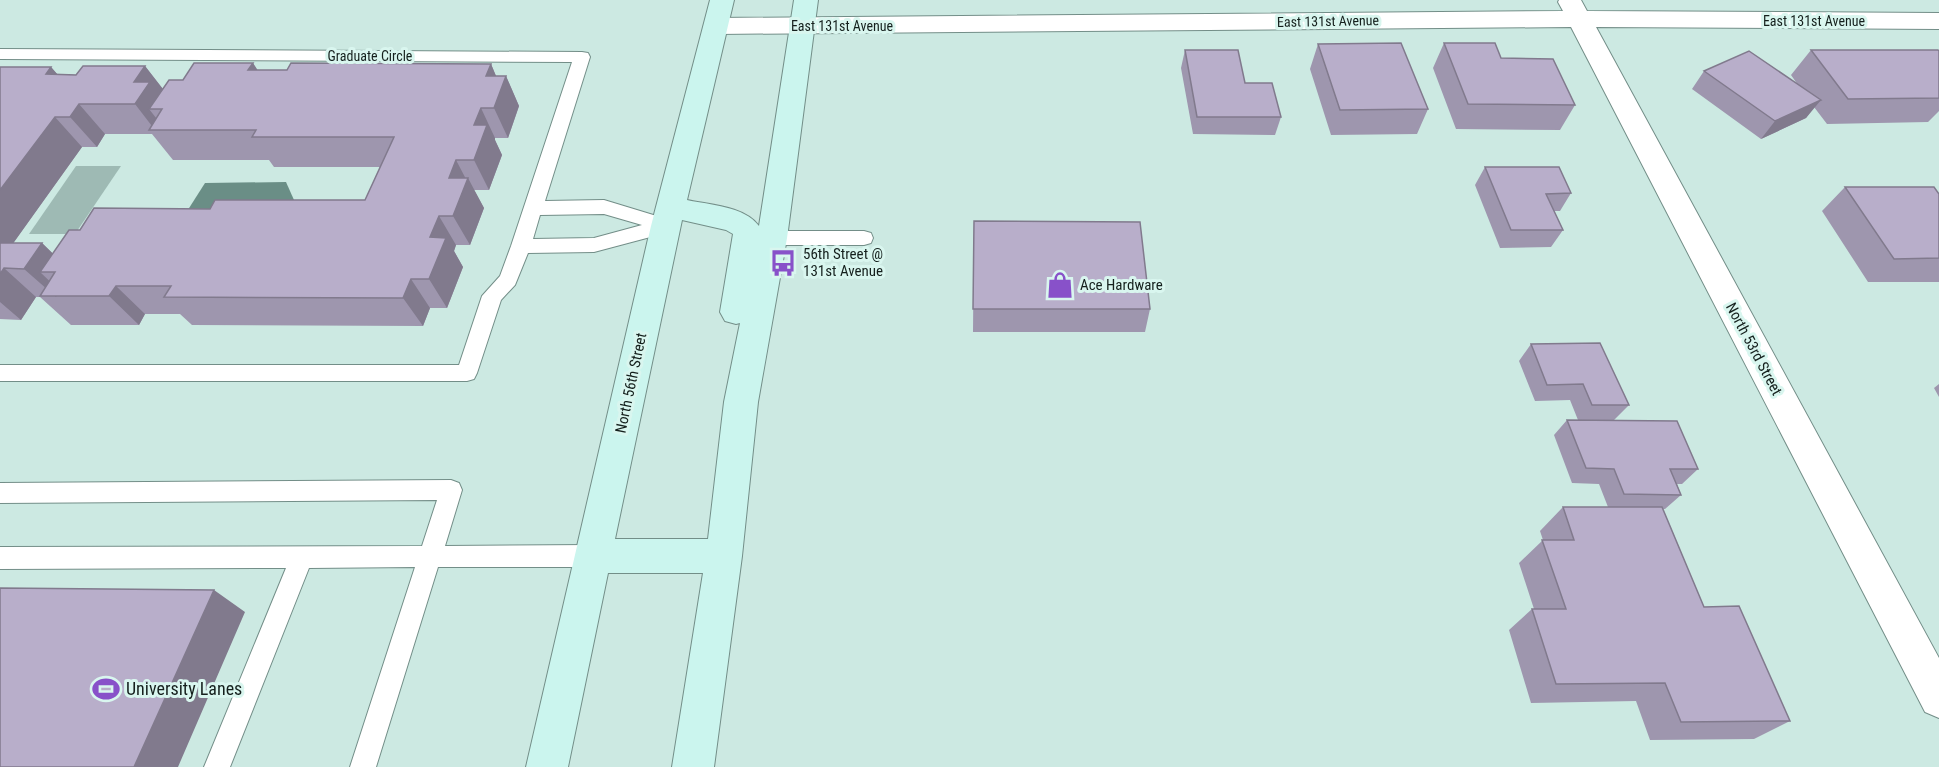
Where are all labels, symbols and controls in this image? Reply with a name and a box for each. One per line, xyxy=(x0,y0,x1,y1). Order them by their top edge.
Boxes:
street label: East 131st Avenue xyxy=(1277,12,1380,30)
street label: East 131st Avenue xyxy=(1763,13,1866,29)
street label: East 131st Avenue xyxy=(791,18,894,34)
street label: Graduate Circle xyxy=(328,48,413,64)
place label: 56th Street @ 131st Avenue xyxy=(803,245,883,280)
bus stop icon: 56th Street @ 131st Avenue xyxy=(768,248,798,278)
shop icon: Ace Hardware xyxy=(1045,270,1075,300)
place label: Ace Hardware xyxy=(1080,276,1163,294)
street label: North 53rd Street xyxy=(1722,300,1786,398)
street label: North 56th Street xyxy=(612,331,650,435)
sports icon: University Lanes xyxy=(91,674,121,704)
place label: University Lanes xyxy=(126,678,242,699)

